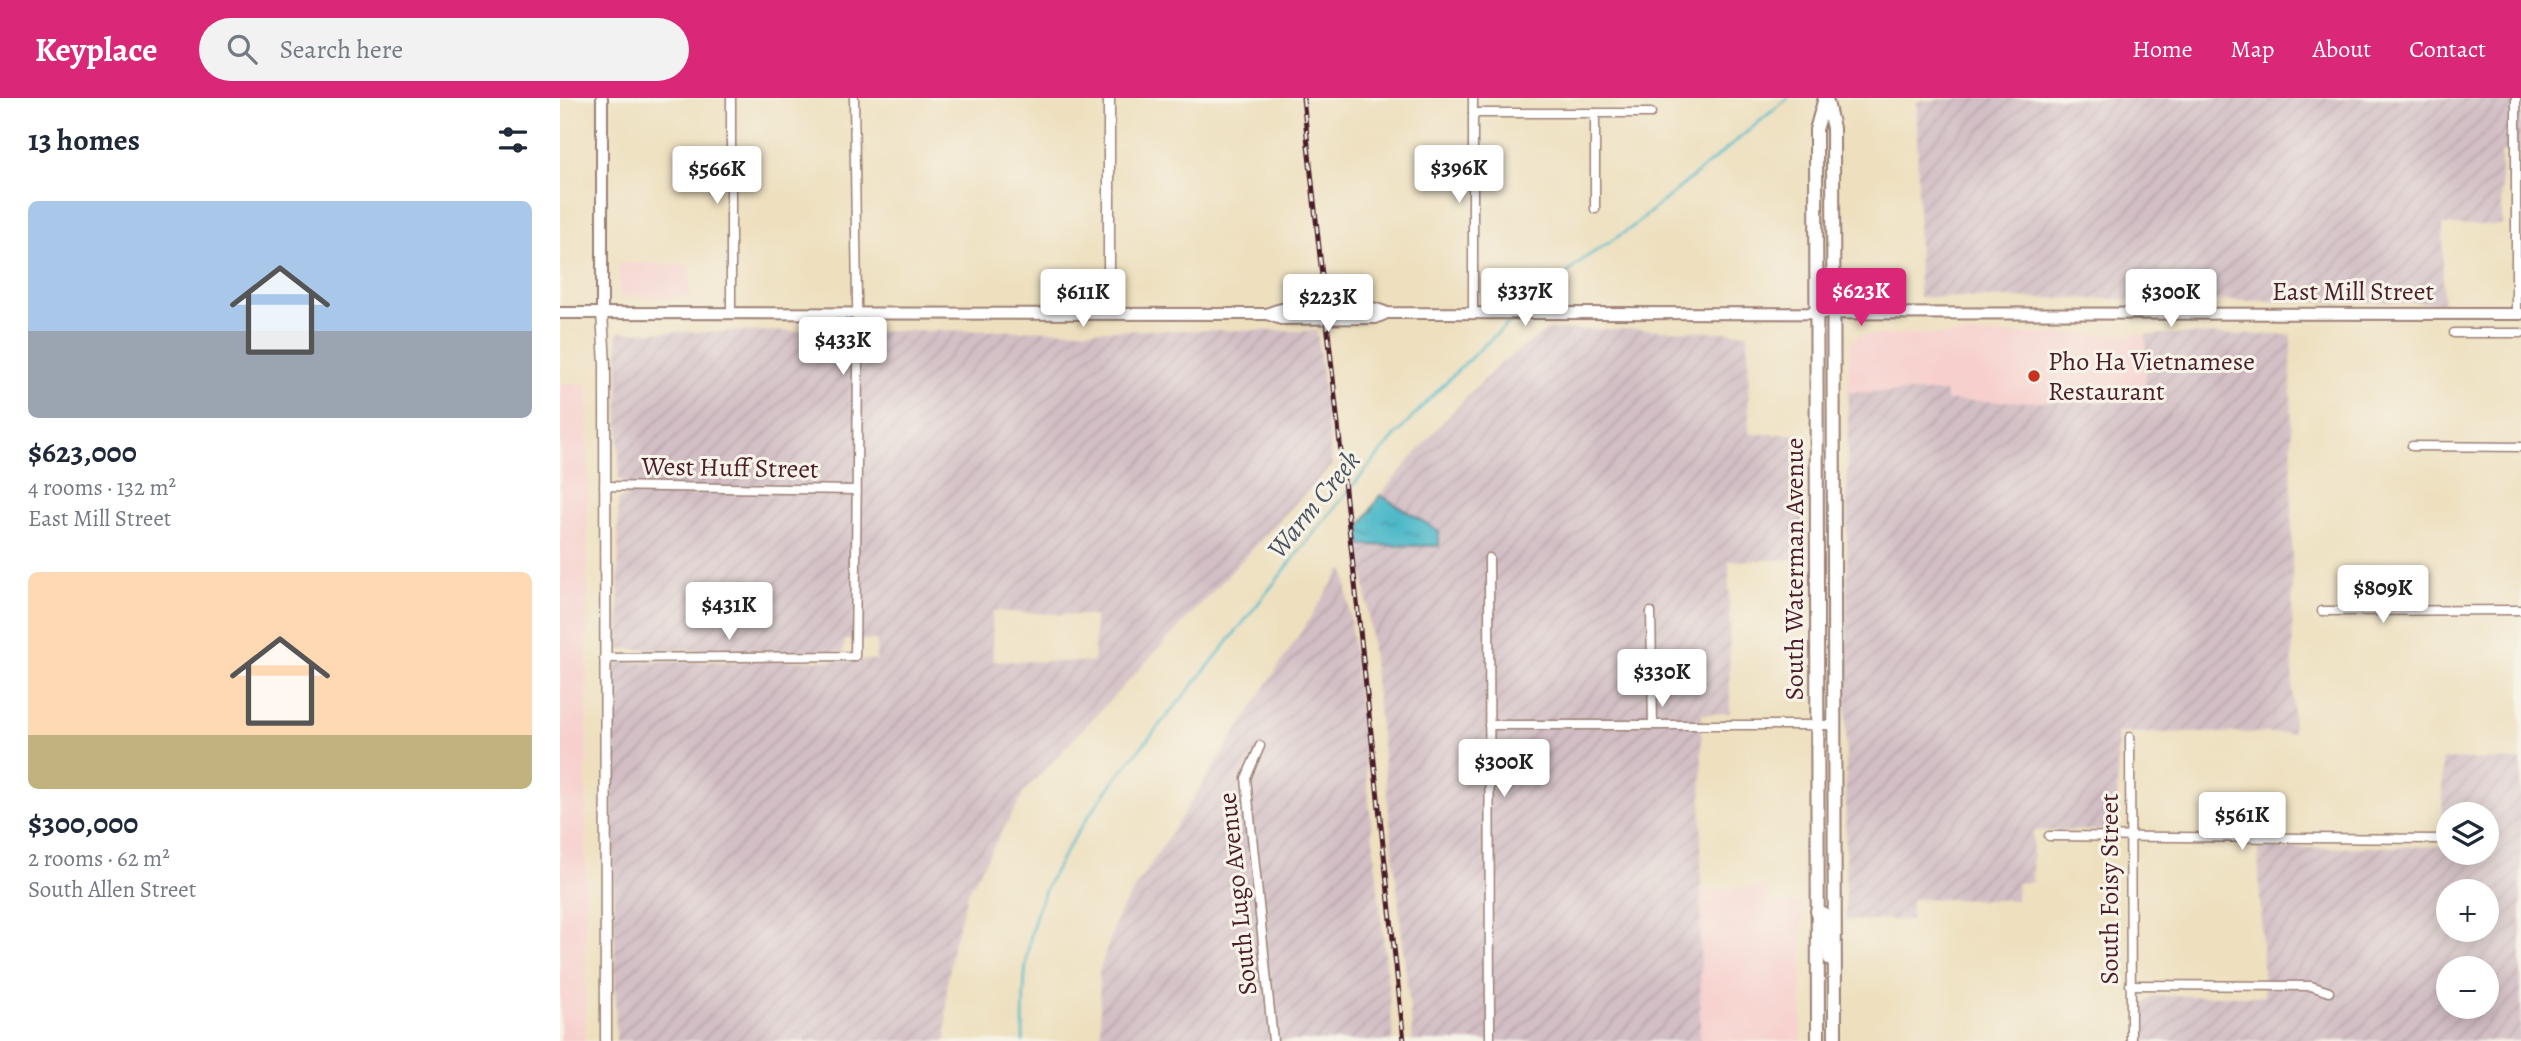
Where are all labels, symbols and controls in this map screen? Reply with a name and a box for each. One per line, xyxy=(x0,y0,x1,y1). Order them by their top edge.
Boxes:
search box xyxy=(199,18,689,81)
text: Keyplace xyxy=(35,27,157,72)
icon: search xyxy=(223,30,261,68)
text: Search here xyxy=(279,32,403,67)
text: Home xyxy=(2132,33,2193,65)
text: Map xyxy=(2231,33,2275,65)
text: About xyxy=(2313,33,2371,65)
text: Contact xyxy=(2409,33,2486,65)
text: 13 homes xyxy=(28,120,140,160)
icon: filters xyxy=(494,121,532,159)
pin: $566K xyxy=(668,146,766,206)
pin: $396K xyxy=(1410,146,1508,205)
text: $396K xyxy=(1430,152,1488,183)
text: $566K xyxy=(688,153,746,184)
icon: home xyxy=(217,247,343,373)
pin: $337K xyxy=(1476,268,1574,328)
pin: $623K xyxy=(1812,268,1910,328)
pin: $611K xyxy=(1034,270,1132,329)
pin: $300K xyxy=(2122,270,2220,329)
pin: $223K xyxy=(1279,274,1377,334)
street label: East Mill Street xyxy=(2272,274,2434,309)
text: $337K xyxy=(1497,275,1553,306)
text: $623K xyxy=(1832,275,1890,306)
text: $611K xyxy=(1056,276,1110,307)
text: $300K xyxy=(2142,276,2200,307)
text: $223K xyxy=(1299,281,1357,312)
pin: $433K xyxy=(794,317,892,377)
text: $433K xyxy=(815,324,871,355)
place label: Pho Ha Vietnamese Restaurant xyxy=(2048,344,2255,409)
marker: Pho Ha Vietnamese Restaurant xyxy=(2026,368,2042,384)
text: $623,000 xyxy=(28,432,137,472)
street label: South Waterman Avenue xyxy=(1777,438,1812,700)
water label: Warm Creek xyxy=(1258,443,1369,567)
street label: West Huff Street xyxy=(640,448,819,487)
text: 4 rooms · 132 m² xyxy=(28,472,176,503)
text: East Mill Street xyxy=(28,503,171,534)
pin: $809K xyxy=(2334,566,2432,625)
text: $809K xyxy=(2353,572,2413,603)
pin: $431K xyxy=(680,582,778,642)
text: $431K xyxy=(702,589,756,620)
icon: home xyxy=(217,618,343,744)
pin: $330K xyxy=(1613,650,1711,709)
text: $330K xyxy=(1633,656,1691,687)
pin: $300K xyxy=(1455,740,1553,799)
text: $300K xyxy=(1475,746,1533,777)
street label: South Lugo Avenue xyxy=(1209,791,1266,997)
pin: $561K xyxy=(2193,792,2291,852)
street label: South Foisy Street xyxy=(2092,793,2127,985)
text: $561K xyxy=(2215,799,2269,830)
map controls xyxy=(2436,802,2499,1019)
button: layers xyxy=(2436,802,2499,865)
text: $300,000 xyxy=(28,803,138,843)
text: 2 rooms · 62 m² xyxy=(28,843,170,874)
text: South Allen Street xyxy=(28,874,196,905)
button: + xyxy=(2436,879,2499,942)
button: − xyxy=(2436,956,2499,1019)

